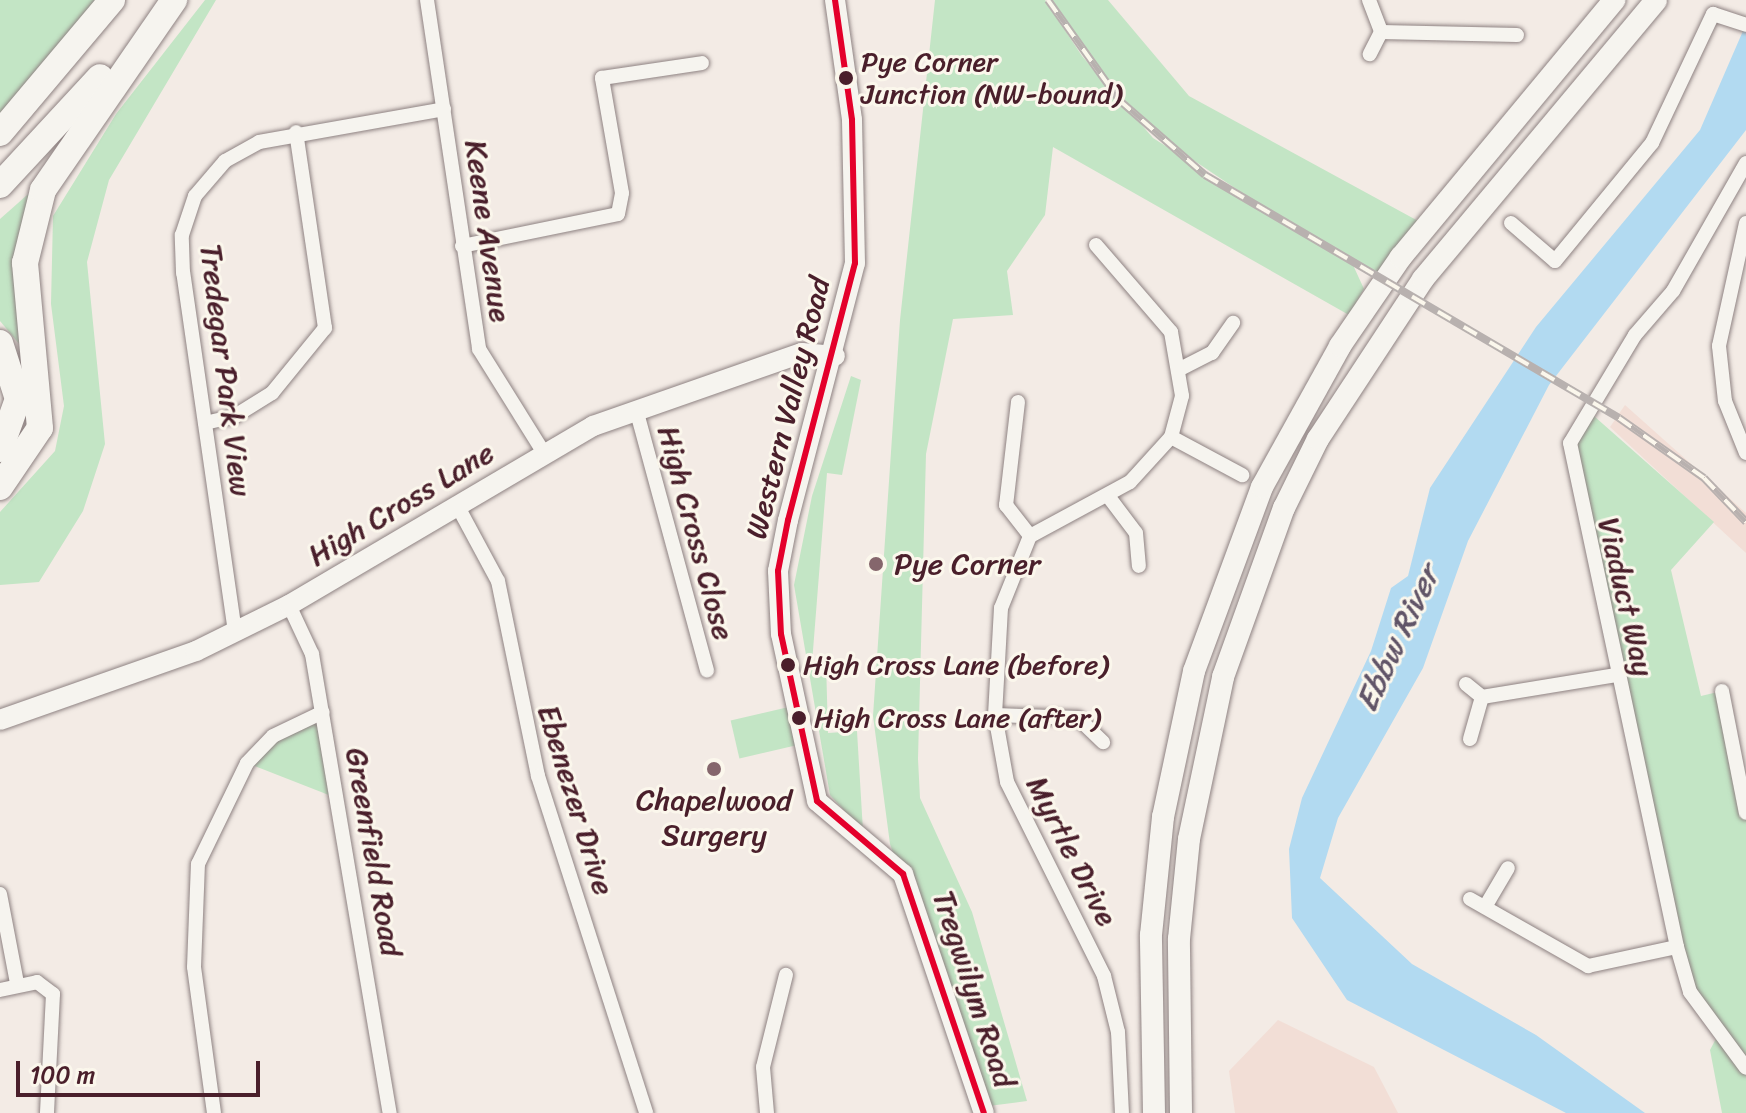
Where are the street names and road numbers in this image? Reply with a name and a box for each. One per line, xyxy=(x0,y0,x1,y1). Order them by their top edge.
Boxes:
street label: Keene Avenue xyxy=(457,138,519,324)
street label: Tredegar Park View xyxy=(193,241,259,499)
street label: Western Valley Road xyxy=(738,274,838,542)
street label: High Cross Close xyxy=(650,422,742,644)
street label: High Cross Lane xyxy=(302,435,500,573)
street label: Viaduct Way xyxy=(1590,514,1662,680)
street label: Ebenezer Drive xyxy=(530,701,622,899)
street label: Greenfield Road xyxy=(338,745,410,959)
street label: Myrtle Drive xyxy=(1019,770,1125,932)
street label: Tregwilym Road xyxy=(925,886,1023,1092)

